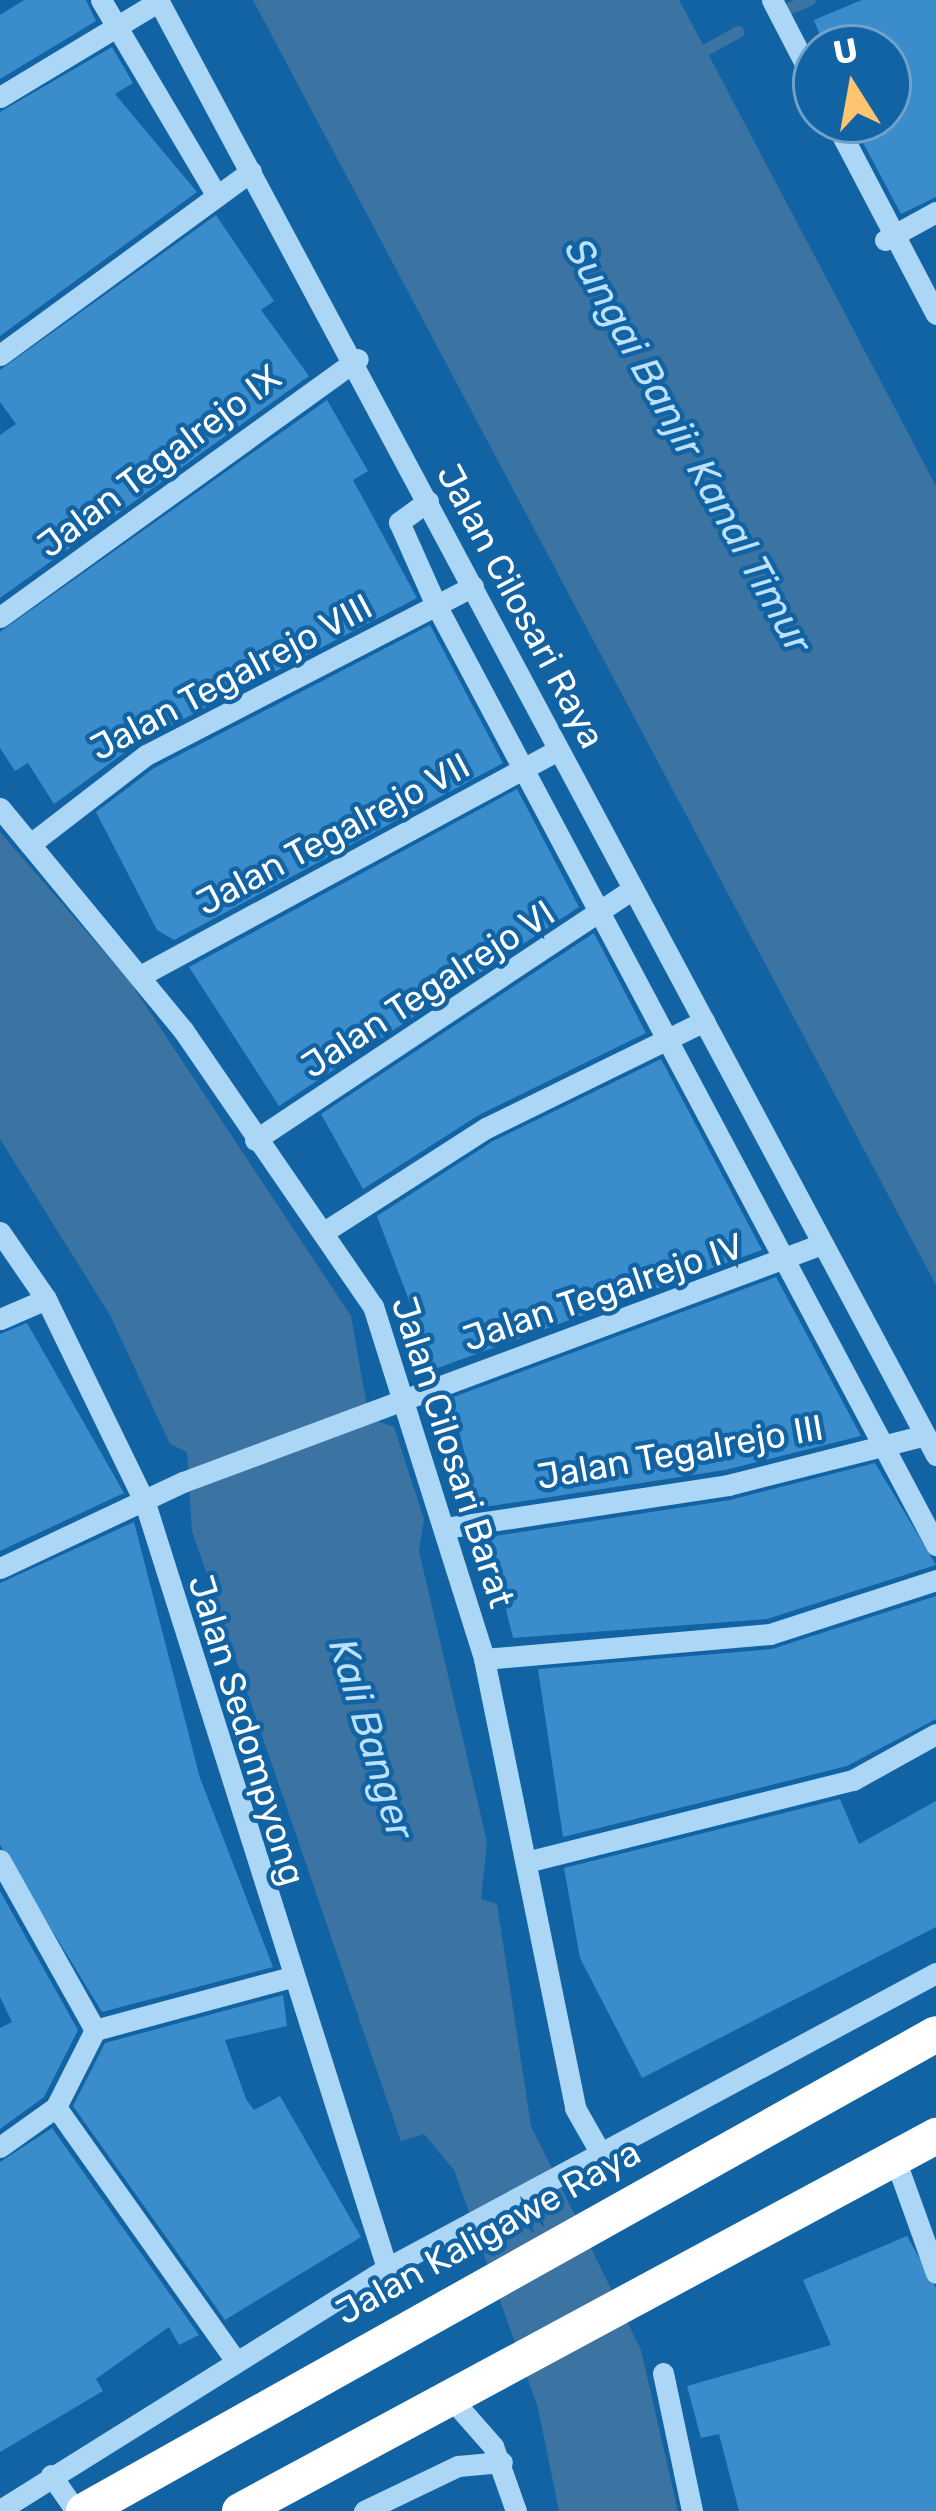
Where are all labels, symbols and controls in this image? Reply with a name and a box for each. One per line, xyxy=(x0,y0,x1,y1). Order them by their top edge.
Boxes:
north arrow xyxy=(792,24,912,144)
text: U xyxy=(830,30,861,73)
water label: Sungai Banjir Kanal Timur xyxy=(554,229,822,663)
street label: Jalan Tegalrejo IX xyxy=(29,355,289,567)
street label: Jalan Cilosari Raya xyxy=(428,457,614,755)
street label: Jalan Tegalrejo VIII xyxy=(82,584,380,770)
street label: Jalan Tegalrejo VII xyxy=(188,743,478,925)
street label: Jalan Tegalrejo VI xyxy=(293,891,563,1087)
street label: Jalan Tegalrejo IV xyxy=(457,1224,749,1360)
street label: Jalan Cilosari Barat xyxy=(382,1291,524,1613)
street label: Jalan Tegalrejo III xyxy=(533,1405,827,1499)
street label: Jalan Sedompyong xyxy=(179,1570,315,1890)
water label: Kali Banger xyxy=(318,1633,424,1845)
street label: Jalan Kaligawe Raya xyxy=(328,2130,648,2334)

